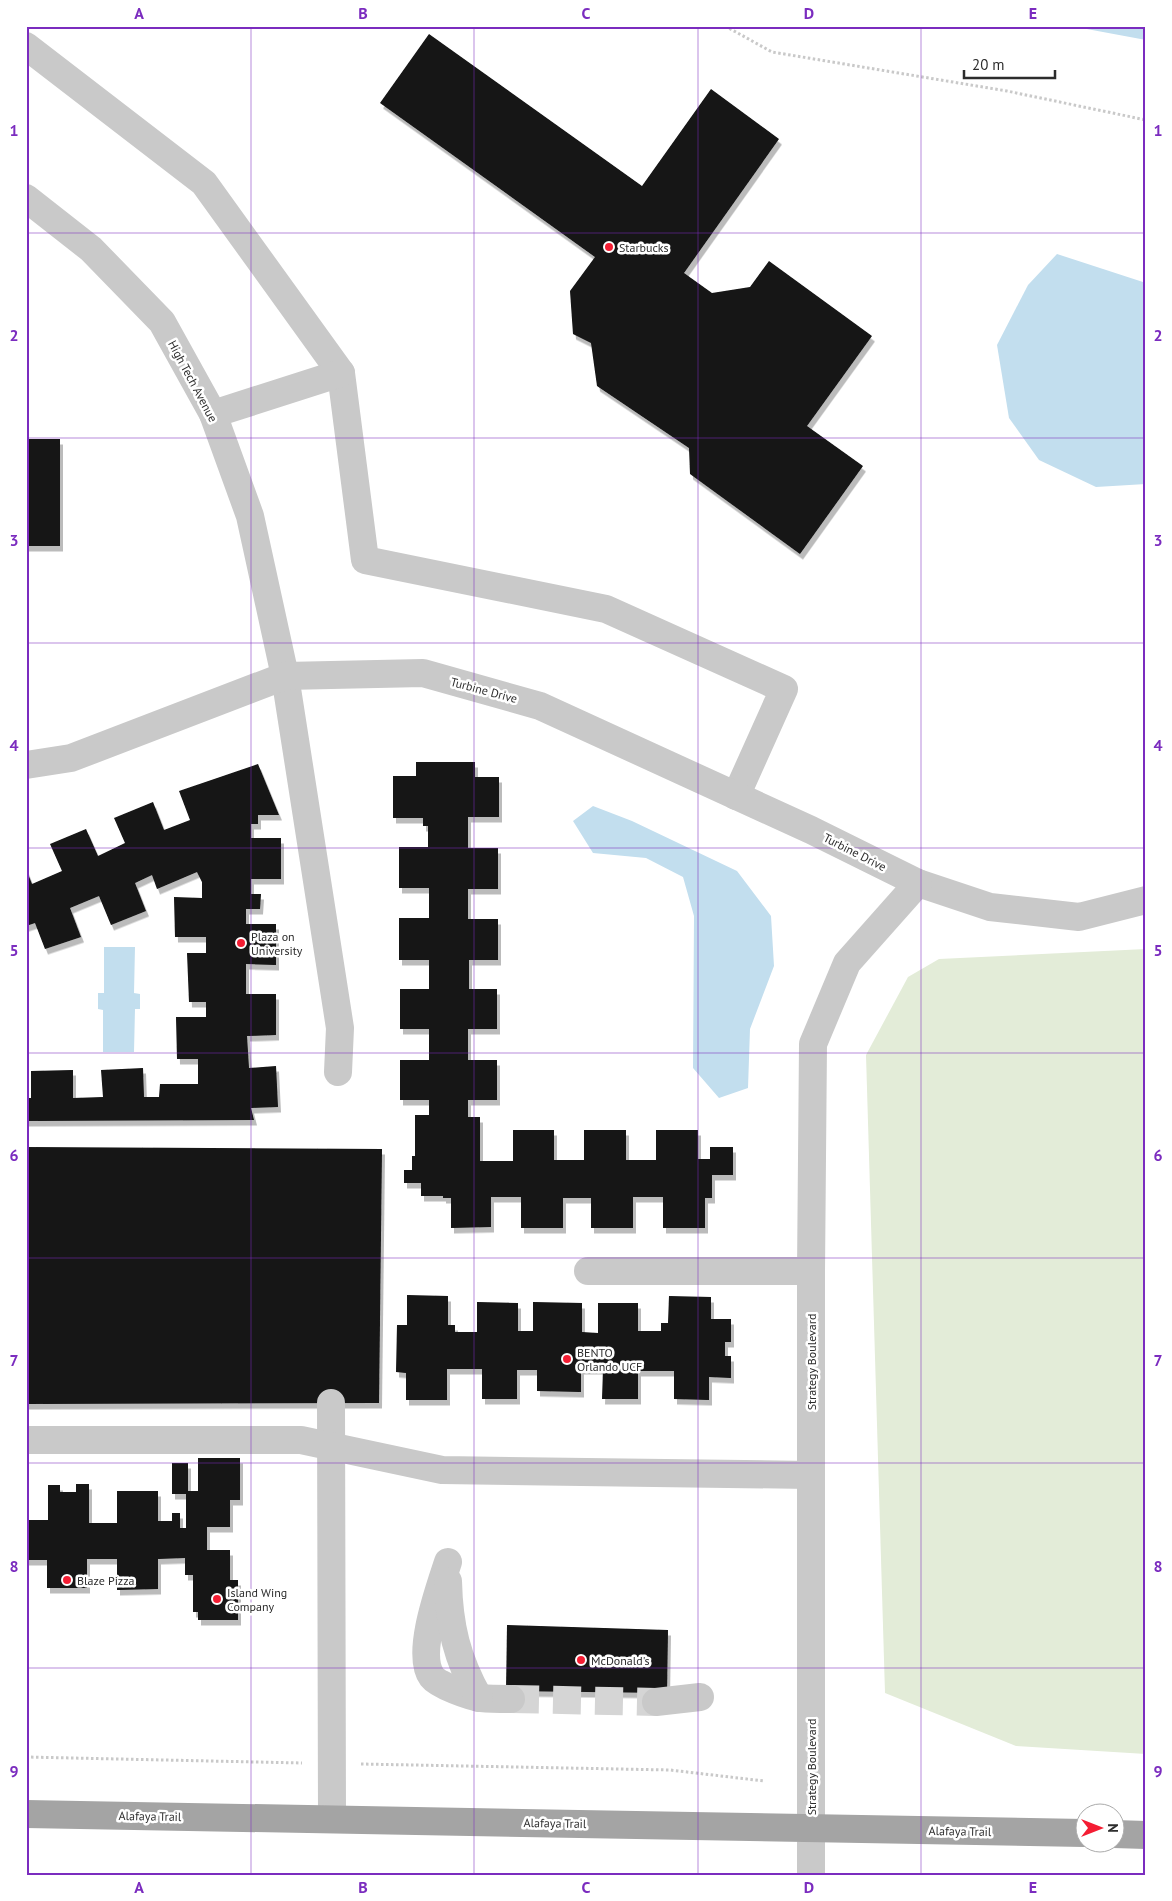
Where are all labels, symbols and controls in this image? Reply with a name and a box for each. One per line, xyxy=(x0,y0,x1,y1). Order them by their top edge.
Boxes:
text: A xyxy=(134,3,144,23)
text: B xyxy=(358,3,368,23)
text: C xyxy=(582,3,591,23)
text: D xyxy=(804,3,814,23)
text: E xyxy=(1029,3,1037,23)
scale bar xyxy=(964,48,1056,80)
text: 20 m xyxy=(972,55,1005,74)
text: 1 xyxy=(9,120,19,140)
text: 1 xyxy=(1153,120,1163,140)
place label: Starbucks xyxy=(619,240,669,255)
marker: Starbucks xyxy=(603,241,615,253)
text: 2 xyxy=(9,325,19,345)
text: 2 xyxy=(1153,325,1163,345)
street label: High Tech Avenue xyxy=(165,338,221,424)
text: 3 xyxy=(9,530,19,550)
text: 3 xyxy=(1153,530,1163,550)
street label: Turbine Drive xyxy=(449,674,519,706)
text: 4 xyxy=(9,735,19,755)
text: 4 xyxy=(1153,735,1163,755)
street label: Turbine Drive xyxy=(821,830,889,874)
place label: Plaza on University xyxy=(251,929,303,958)
marker: Plaza on University xyxy=(235,937,247,949)
text: 5 xyxy=(9,940,19,960)
text: 5 xyxy=(1153,940,1163,960)
text: 6 xyxy=(9,1145,19,1165)
text: 6 xyxy=(1153,1145,1163,1165)
street label: Strategy Boulevard xyxy=(804,1314,819,1410)
place label: BENTO Orlando UCF xyxy=(577,1345,642,1374)
text: 7 xyxy=(9,1350,19,1370)
text: 7 xyxy=(1153,1350,1163,1370)
marker: BENTO Orlando UCF xyxy=(561,1353,573,1365)
text: 8 xyxy=(9,1556,19,1576)
text: 8 xyxy=(1153,1556,1163,1576)
place label: Blaze Pizza xyxy=(77,1573,135,1588)
marker: Blaze Pizza xyxy=(61,1574,73,1586)
place label: Island Wing Company xyxy=(227,1585,287,1614)
marker: Island Wing Company xyxy=(211,1593,223,1605)
place label: McDonald's xyxy=(591,1653,650,1668)
marker: McDonald's xyxy=(575,1654,587,1666)
street label: Strategy Boulevard xyxy=(804,1719,819,1815)
text: 9 xyxy=(9,1761,19,1781)
text: 9 xyxy=(1153,1761,1163,1781)
north arrow xyxy=(1074,1804,1124,1854)
street label: Alafaya Trail xyxy=(118,1808,182,1824)
street label: Alafaya Trail xyxy=(523,1815,587,1831)
street label: Alafaya Trail xyxy=(928,1823,992,1839)
text: N xyxy=(1104,1823,1122,1833)
text: A xyxy=(134,1877,144,1897)
text: B xyxy=(358,1877,368,1897)
text: C xyxy=(582,1877,591,1897)
text: D xyxy=(804,1877,814,1897)
text: E xyxy=(1029,1877,1037,1897)

